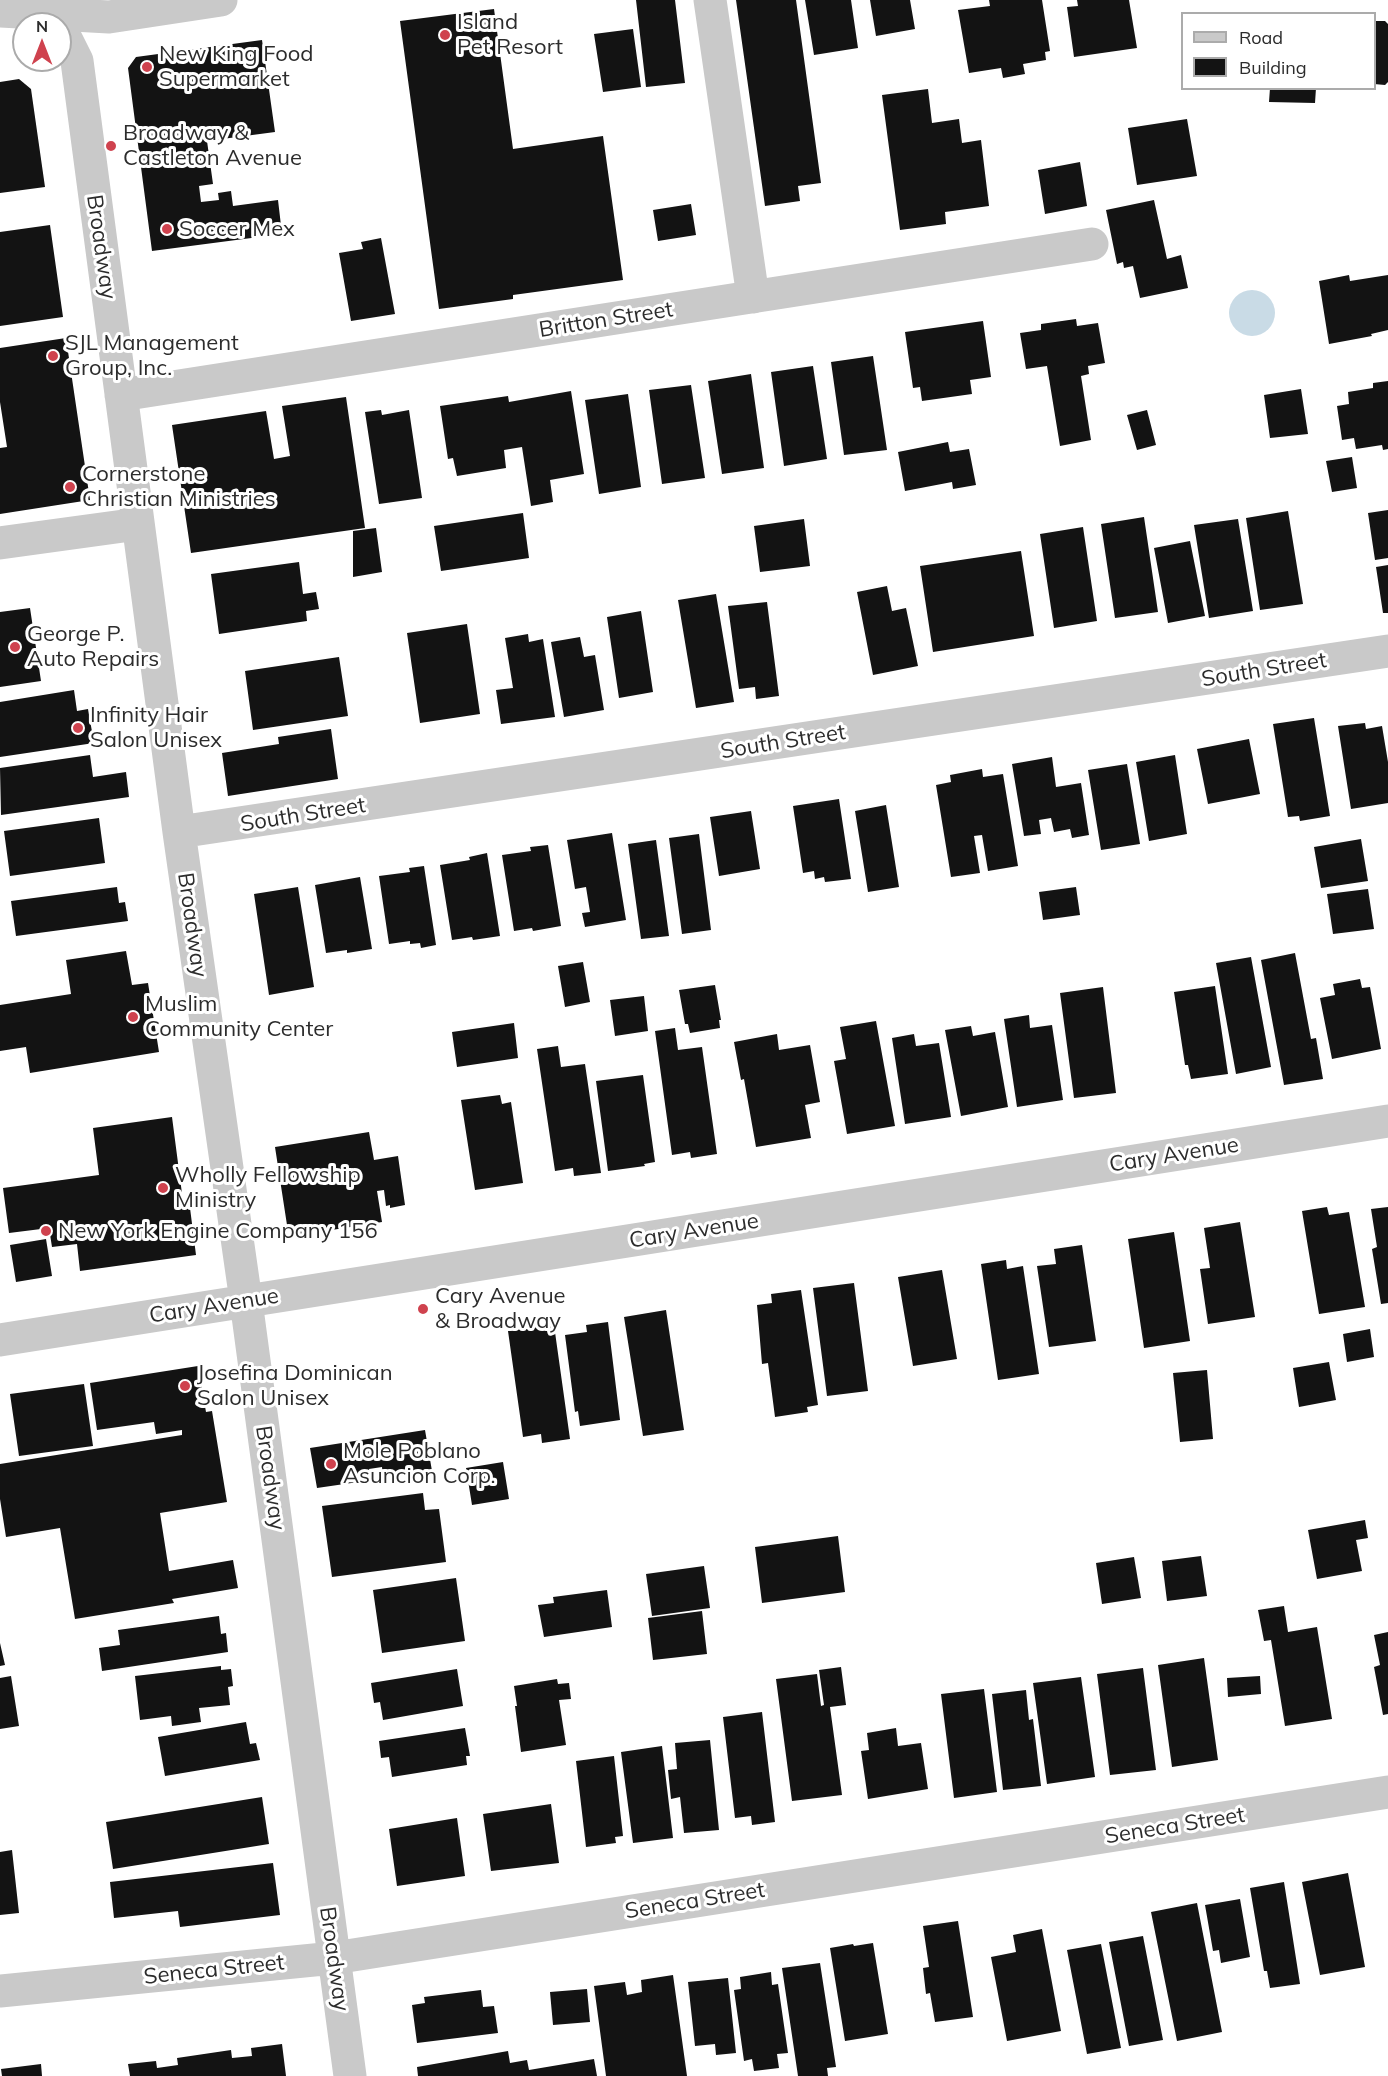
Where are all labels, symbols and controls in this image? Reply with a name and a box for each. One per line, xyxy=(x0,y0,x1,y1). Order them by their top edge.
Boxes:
place label: Island Pet Resort xyxy=(457,9,563,60)
north arrow xyxy=(12,12,72,72)
legend xyxy=(1181,12,1376,90)
text: N xyxy=(36,16,48,36)
text: Road xyxy=(1239,26,1283,49)
marker: Island Pet Resort xyxy=(438,28,452,42)
place label: New King Food Supermarket xyxy=(159,41,313,92)
text: Building xyxy=(1239,56,1307,79)
marker: New King Food Supermarket xyxy=(140,60,154,74)
place label: Broadway & Castleton Avenue xyxy=(123,120,302,172)
marker: Broadway & Castleton Avenue xyxy=(104,139,118,153)
street label: Broadway xyxy=(81,193,121,301)
place label: Soccer Mex xyxy=(179,216,295,242)
marker: Soccer Mex xyxy=(160,222,174,236)
street label: Britton Street xyxy=(537,296,675,344)
place label: SJL Management Group, Inc. xyxy=(65,330,239,382)
marker: SJL Management Group, Inc. xyxy=(46,349,60,363)
place label: Cornerstone Christian Ministries xyxy=(82,461,276,512)
marker: Cornerstone Christian Ministries xyxy=(63,480,77,494)
place label: George P. Auto Repairs xyxy=(27,621,159,672)
marker: George P. Auto Repairs xyxy=(8,640,22,654)
street label: South Street xyxy=(1200,647,1328,693)
place label: Infinity Hair Salon Unisex xyxy=(90,702,222,754)
street label: South Street xyxy=(719,719,847,765)
marker: Infinity Hair Salon Unisex xyxy=(71,721,85,735)
street label: South Street xyxy=(239,792,367,838)
street label: Broadway xyxy=(172,871,212,979)
place label: Muslim Community Center xyxy=(145,991,333,1042)
marker: Muslim Community Center xyxy=(126,1010,140,1024)
street label: Cary Avenue xyxy=(1107,1132,1241,1178)
place label: Wholly Fellowship Ministry xyxy=(175,1162,361,1214)
marker: Wholly Fellowship Ministry xyxy=(156,1181,170,1195)
street label: Cary Avenue xyxy=(627,1208,761,1254)
place label: New York Engine Company 156 xyxy=(58,1218,378,1244)
marker: New York Engine Company 156 xyxy=(39,1224,53,1238)
street label: Cary Avenue xyxy=(147,1283,281,1329)
place label: Cary Avenue & Broadway xyxy=(435,1283,566,1334)
marker: Cary Avenue & Broadway xyxy=(416,1302,430,1316)
place label: Josefina Dominican Salon Unisex xyxy=(197,1360,393,1412)
marker: Josefina Dominican Salon Unisex xyxy=(178,1379,192,1393)
street label: Broadway xyxy=(250,1424,290,1532)
place label: Mole Poblano Asuncion Corp. xyxy=(343,1438,495,1490)
marker: Mole Poblano Asuncion Corp. xyxy=(324,1457,338,1471)
street label: Seneca Street xyxy=(1103,1802,1247,1850)
street label: Seneca Street xyxy=(623,1877,767,1925)
street label: Broadway xyxy=(314,1905,354,2013)
street label: Seneca Street xyxy=(142,1949,286,1991)

